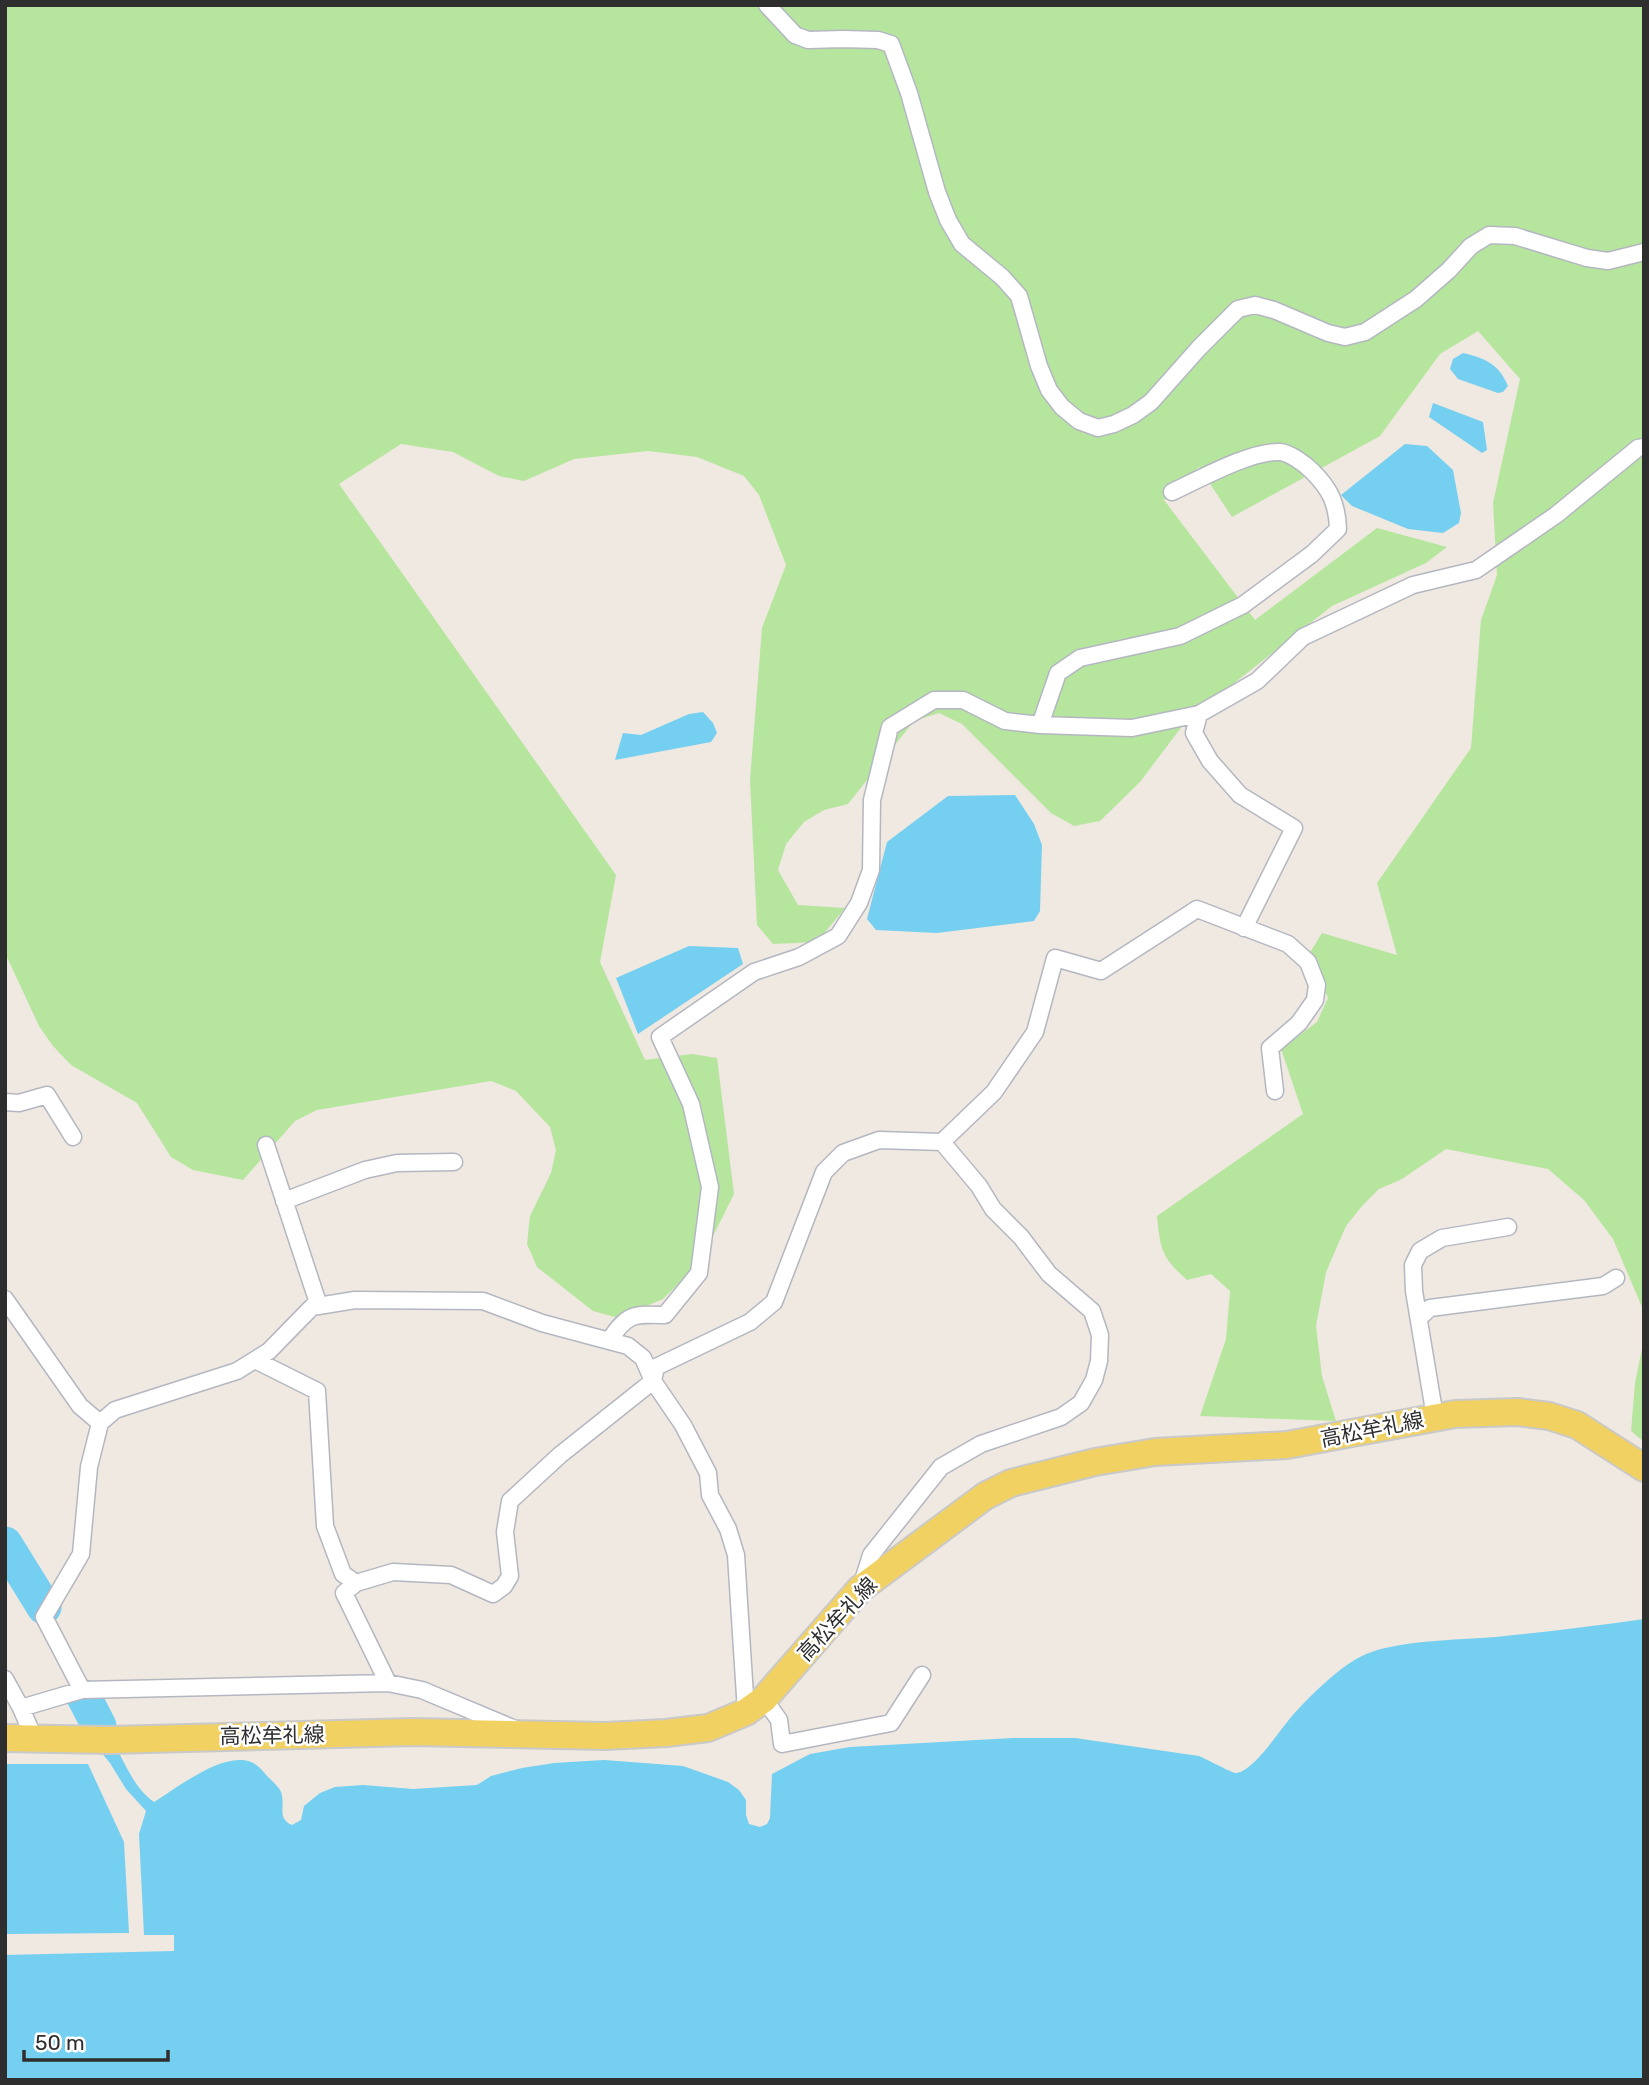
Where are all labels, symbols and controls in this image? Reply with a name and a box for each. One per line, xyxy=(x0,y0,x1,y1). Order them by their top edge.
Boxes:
street label: 高松牟礼線 xyxy=(1318,1407,1426,1451)
street label: 高松牟礼線 xyxy=(792,1572,882,1666)
street label: 高松牟礼線 xyxy=(219,1722,325,1748)
scale bar xyxy=(24,2018,168,2062)
text: 50 m xyxy=(35,2030,85,2055)

